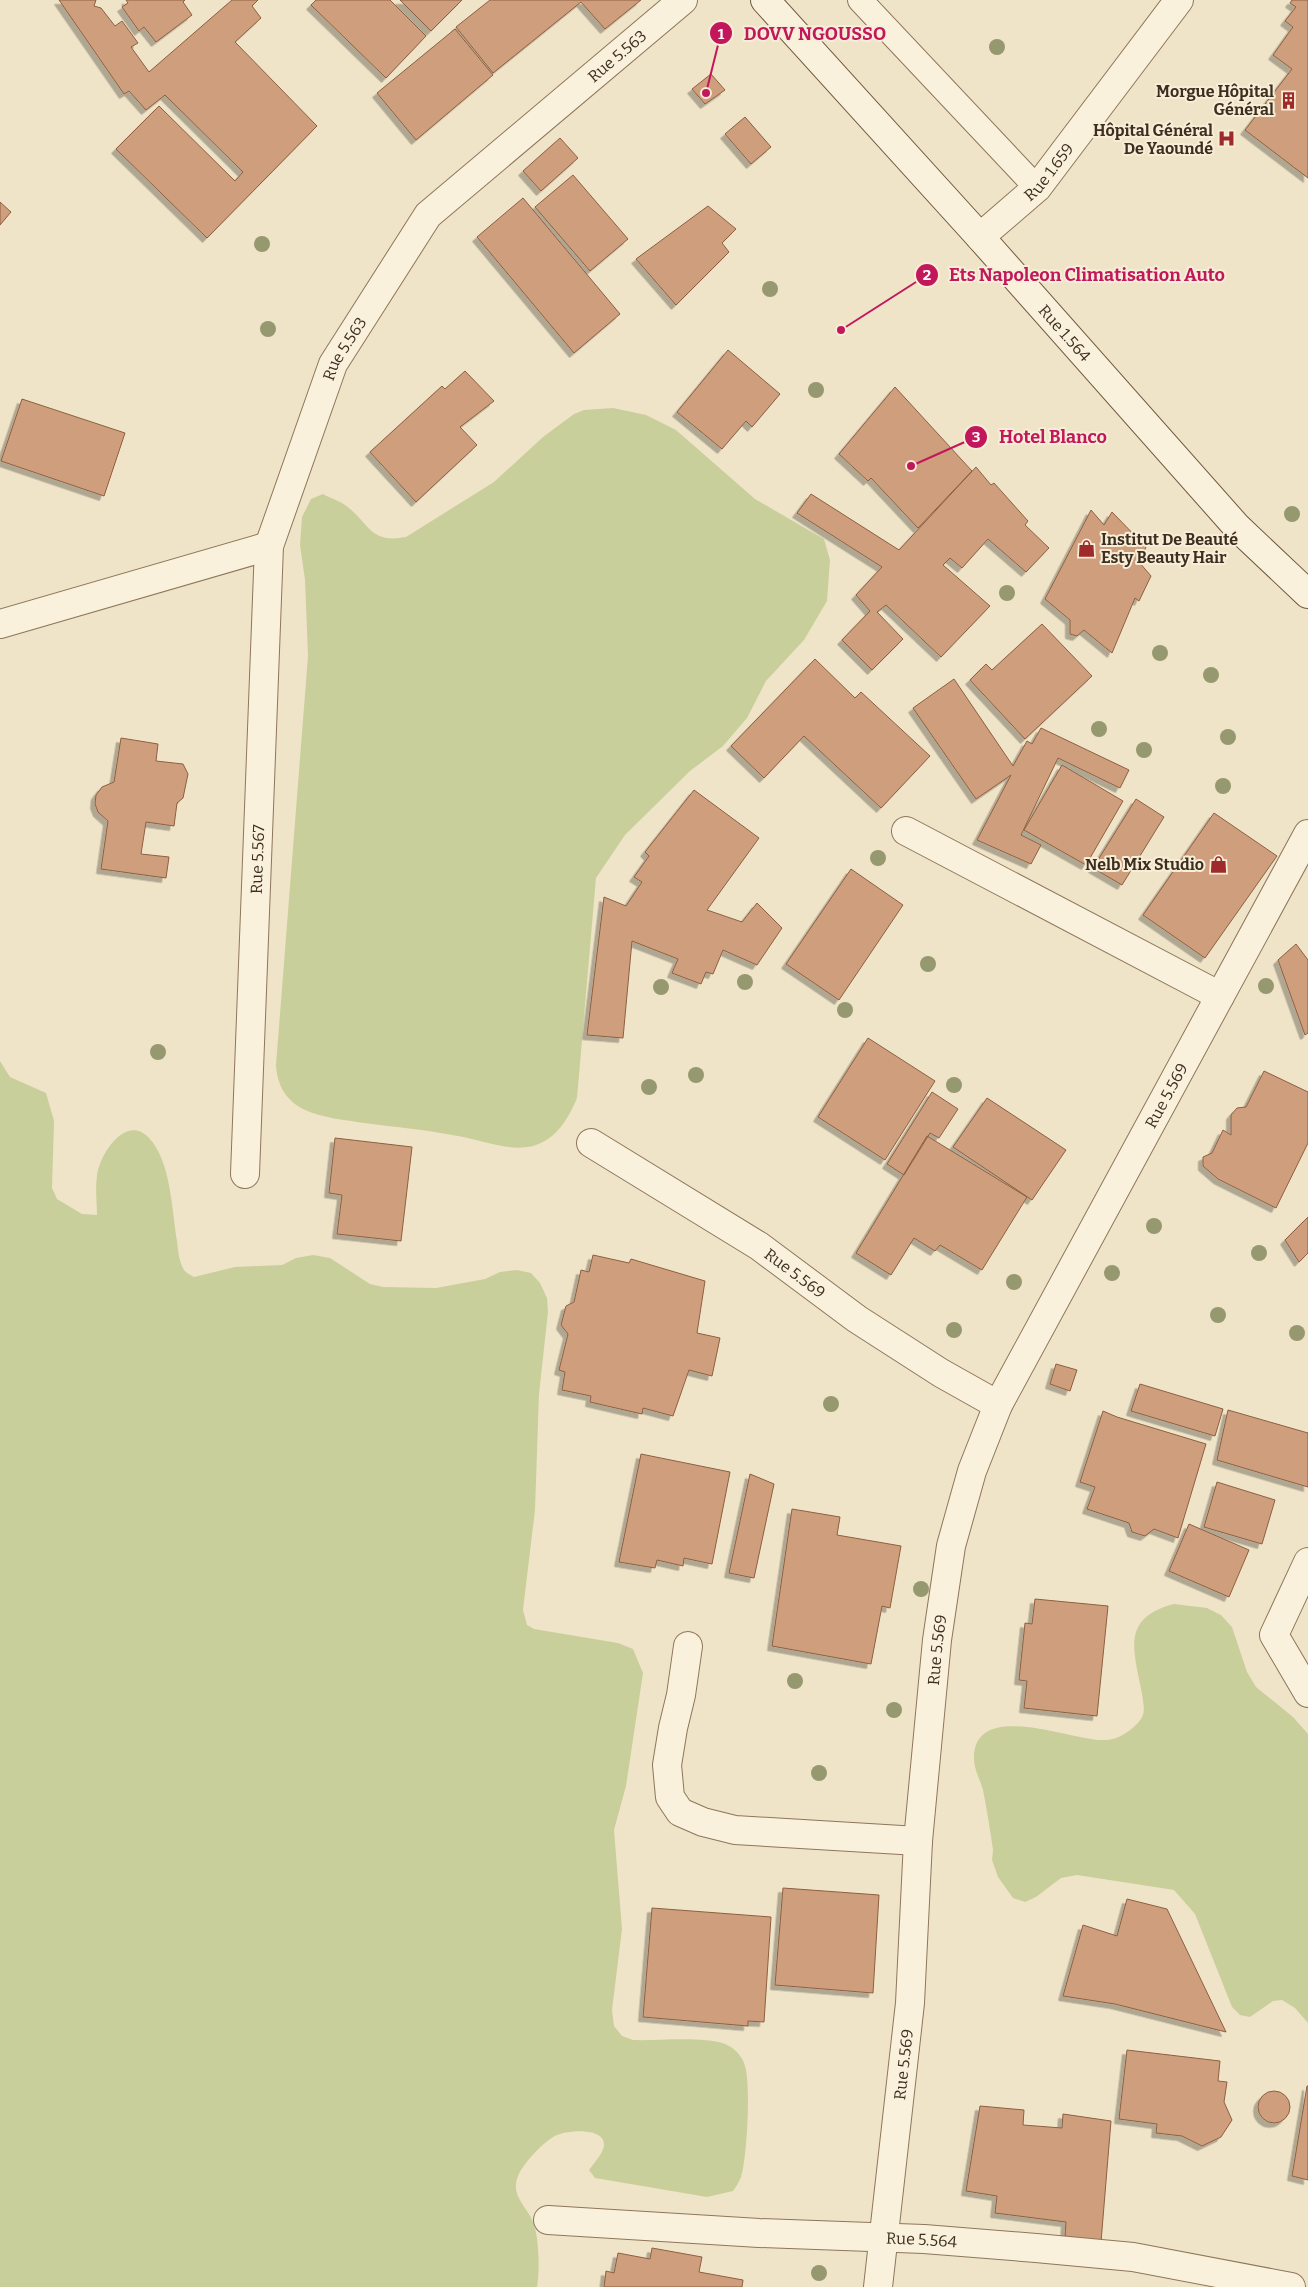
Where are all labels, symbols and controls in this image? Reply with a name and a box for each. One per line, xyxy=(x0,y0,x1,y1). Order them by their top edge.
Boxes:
callout: DOVV NGOUSSO xyxy=(709,17,896,50)
text: DOVV NGOUSSO xyxy=(744,23,886,45)
text: 1 xyxy=(718,25,725,43)
street label: Rue 5.563 xyxy=(584,26,650,86)
place label: Morgue Hôpital Général xyxy=(1156,82,1274,119)
building icon: Morgue Hôpital Général xyxy=(1278,90,1298,110)
place label: Hôpital Général De Yaoundé xyxy=(1093,121,1213,158)
hospital icon: Hôpital Général De Yaoundé xyxy=(1217,129,1237,149)
street label: Rue 1.659 xyxy=(1020,139,1077,205)
callout: Ets Napoleon Climatisation Auto xyxy=(914,258,1235,291)
text: Ets Napoleon Climatisation Auto xyxy=(949,264,1225,286)
text: 2 xyxy=(923,266,931,284)
street label: Rue 1.564 xyxy=(1035,301,1095,366)
street label: Rue 5.563 xyxy=(318,313,370,383)
callout: Hotel Blanco xyxy=(964,420,1117,453)
text: Hotel Blanco xyxy=(999,426,1107,448)
text: 3 xyxy=(972,428,980,446)
place label: Institut De Beauté Esty Beauty Hair xyxy=(1101,530,1238,567)
shop icon: Institut De Beauté Esty Beauty Hair xyxy=(1077,538,1097,558)
street label: Rue 5.567 xyxy=(246,824,268,894)
shop icon: Nelb Mix Studio xyxy=(1208,854,1228,874)
place label: Nelb Mix Studio xyxy=(1085,855,1204,874)
street label: Rue 5.569 xyxy=(1141,1060,1191,1131)
street label: Rue 5.569 xyxy=(761,1244,829,1302)
street label: Rue 5.569 xyxy=(923,1613,950,1686)
street label: Rue 5.569 xyxy=(890,2028,917,2101)
street label: Rue 5.564 xyxy=(886,2228,958,2251)

